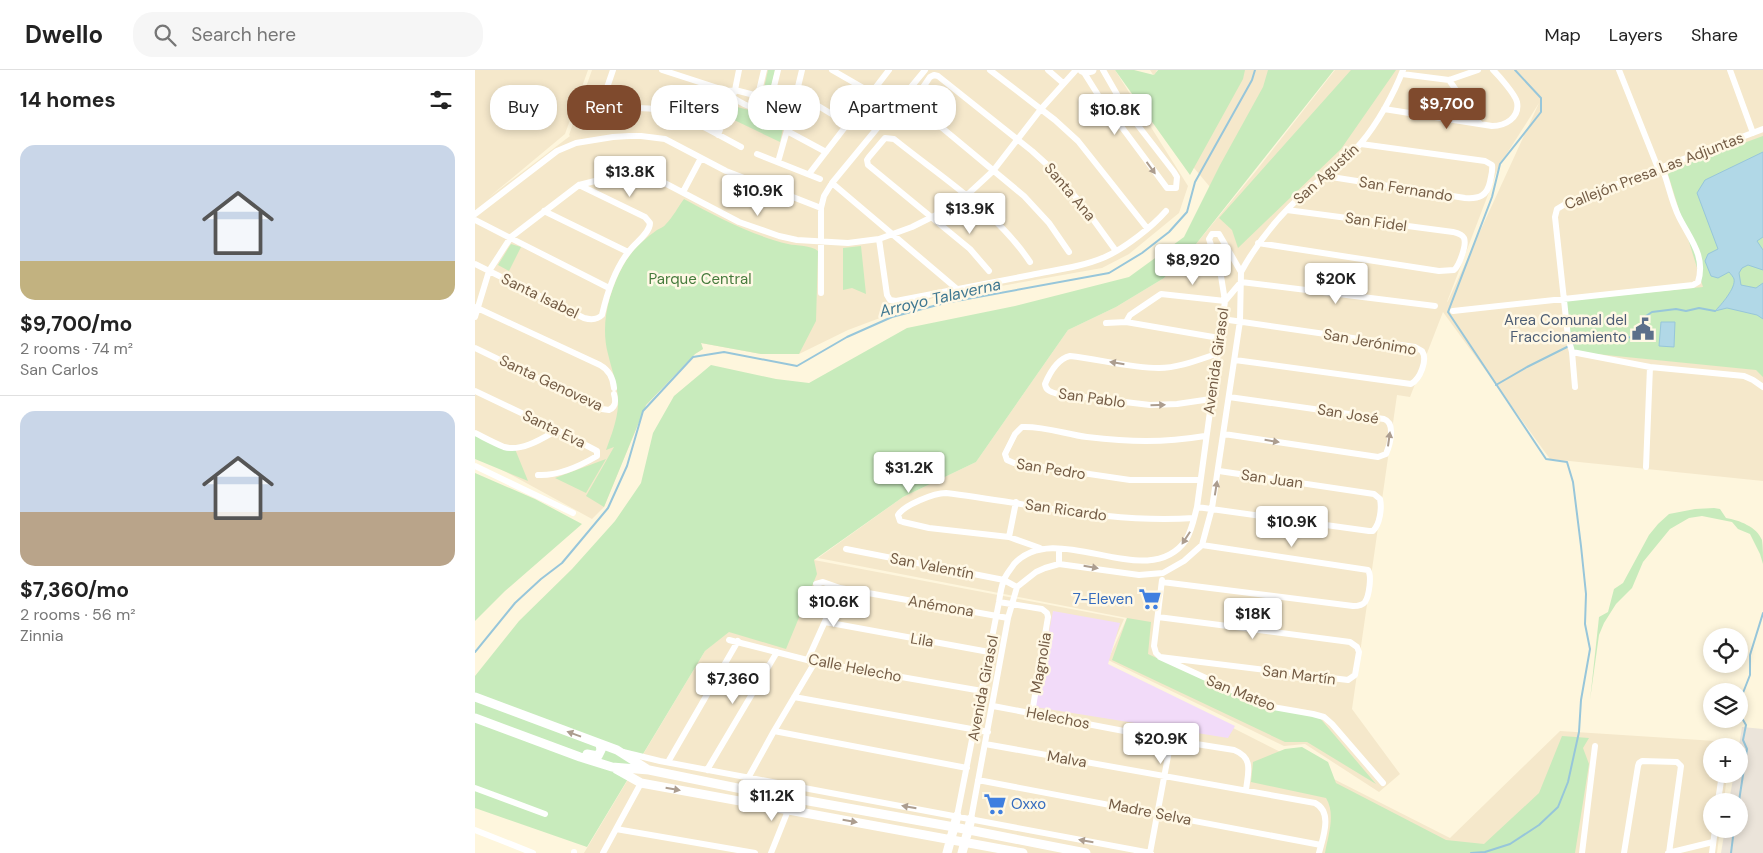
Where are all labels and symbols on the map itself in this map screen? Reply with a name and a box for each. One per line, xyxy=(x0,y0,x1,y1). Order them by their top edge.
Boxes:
pin: $9,700 xyxy=(1406,88,1488,130)
pin: $10.8K xyxy=(1074,93,1156,136)
street label: Callejón Presa Las Adjuntas xyxy=(1562,128,1746,214)
street label: San Agustín xyxy=(1289,139,1363,209)
pin: $13.8K xyxy=(589,156,671,198)
street label: Santa Ana xyxy=(1040,159,1100,225)
one-way arrow xyxy=(1146,161,1156,175)
street label: San Fernando xyxy=(1358,172,1455,206)
pin: $10.9K xyxy=(717,174,799,217)
pin: $13.9K xyxy=(929,192,1011,235)
street label: San Fidel xyxy=(1344,208,1408,236)
pin: $8,920 xyxy=(1152,244,1234,286)
pin: $20K xyxy=(1306,262,1366,305)
street label: Santa Isabel xyxy=(498,269,582,323)
park label: Parque Central xyxy=(648,269,752,289)
water label: Arroyo Talaverna xyxy=(876,273,1003,322)
street label: Avenida Girasol xyxy=(1199,306,1233,416)
place label: Area Comunal del Fraccionamiento xyxy=(1504,310,1627,347)
public building icon: Area Comunal del Fraccionamiento xyxy=(1630,316,1656,342)
street label: San Jerónimo xyxy=(1322,324,1418,360)
street label: Santa Genoveva xyxy=(496,350,606,416)
one-way arrow xyxy=(1109,359,1125,367)
street label: San Pablo xyxy=(1057,383,1127,413)
street label: San José xyxy=(1316,399,1380,429)
one-way arrow xyxy=(1150,401,1166,409)
street label: Santa Eva xyxy=(519,405,589,453)
one-way arrow xyxy=(1386,431,1394,447)
one-way arrow xyxy=(1264,437,1280,445)
pin: $31.2K xyxy=(868,452,950,494)
street label: San Pedro xyxy=(1015,454,1087,484)
street label: San Juan xyxy=(1240,465,1304,493)
one-way arrow xyxy=(1212,480,1220,496)
street label: San Ricardo xyxy=(1024,494,1108,526)
pin: $10.9K xyxy=(1251,506,1333,548)
one-way arrow xyxy=(1181,531,1190,544)
street label: San Valentín xyxy=(888,548,976,584)
one-way arrow xyxy=(1083,564,1099,572)
pin: $10.6K xyxy=(793,586,875,628)
supermarket icon: 7-Eleven xyxy=(1137,586,1163,612)
place label: 7-Eleven xyxy=(1073,589,1133,609)
street label: Anémona xyxy=(907,590,975,622)
pin: $18K xyxy=(1223,598,1283,640)
street label: Lila xyxy=(909,628,935,652)
street label: Magnolia xyxy=(1026,631,1056,695)
street label: Avenida Girasol xyxy=(963,633,1003,743)
street label: Calle Helecho xyxy=(807,649,904,687)
street label: San Martín xyxy=(1261,661,1337,689)
pin: $7,360 xyxy=(692,662,774,705)
street label: San Mateo xyxy=(1203,670,1279,716)
street label: Helechos xyxy=(1025,702,1091,734)
pin: $20.9K xyxy=(1120,722,1202,765)
one-way arrow xyxy=(566,730,581,738)
street label: Malva xyxy=(1046,746,1088,772)
pin: $11.2K xyxy=(731,780,813,822)
one-way arrow xyxy=(666,785,682,793)
supermarket icon: Oxxo xyxy=(982,791,1008,817)
place label: Oxxo xyxy=(1011,794,1046,814)
street label: Madre Selva xyxy=(1107,794,1193,830)
one-way arrow xyxy=(901,803,917,811)
one-way arrow xyxy=(843,817,859,825)
one-way arrow xyxy=(1078,837,1094,845)

